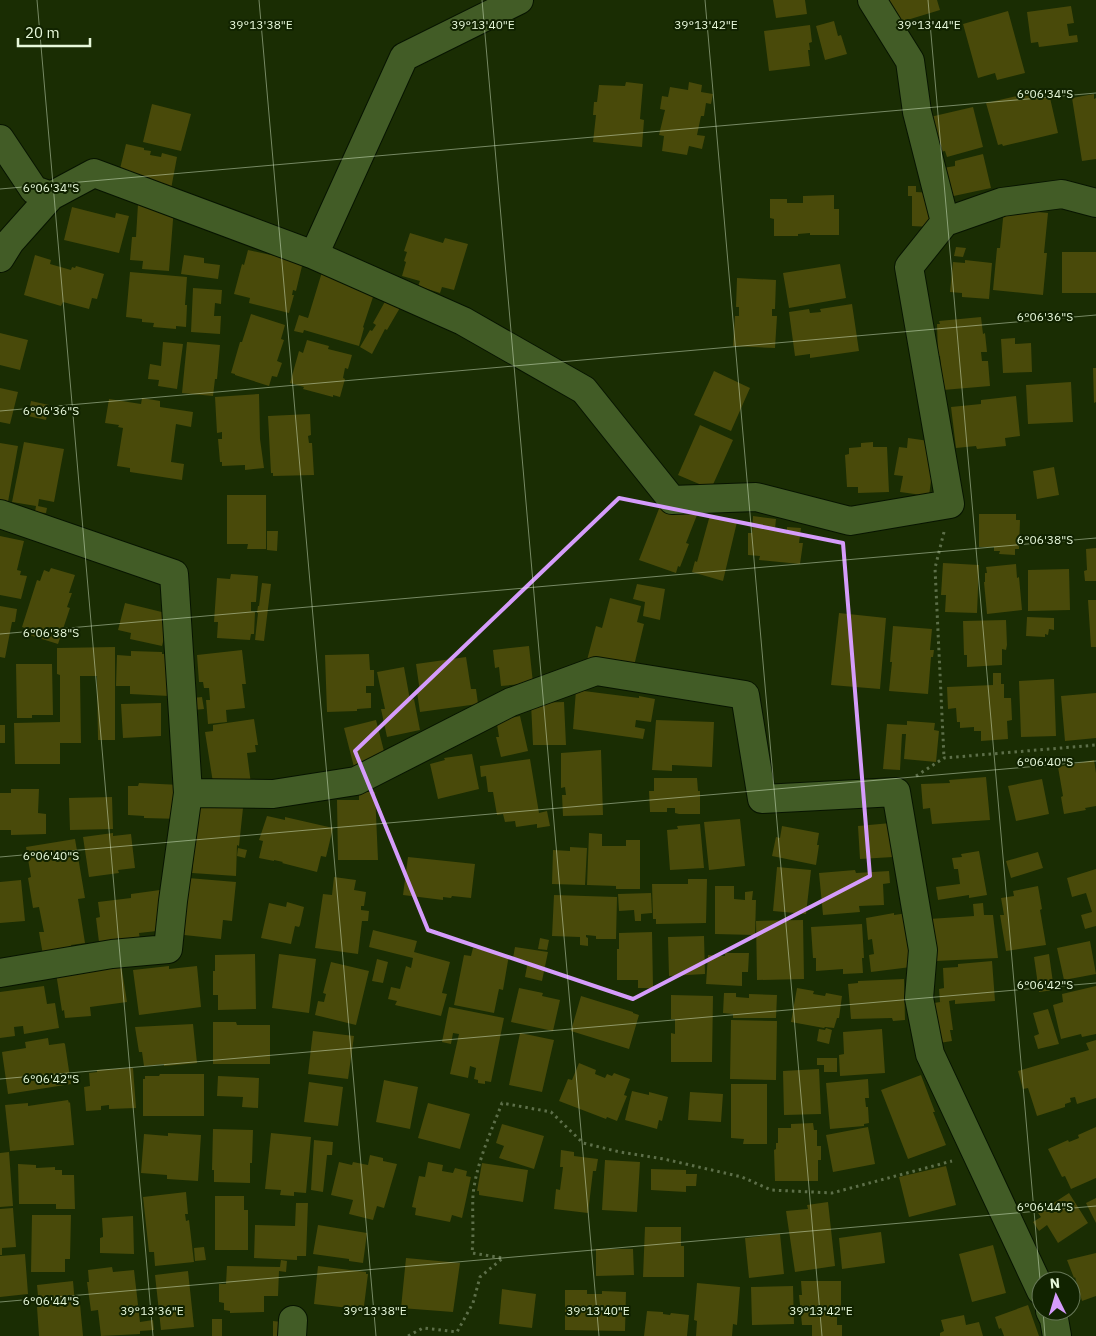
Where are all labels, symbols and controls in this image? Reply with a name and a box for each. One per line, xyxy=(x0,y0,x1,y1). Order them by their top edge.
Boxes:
scale bar xyxy=(18,15,90,47)
text: 39°13'38"E xyxy=(229,17,293,32)
text: 39°13'40"E xyxy=(451,17,515,32)
text: 39°13'42"E xyxy=(674,17,738,32)
text: 39°13'44"E xyxy=(897,17,961,32)
text: 20 m xyxy=(25,23,60,42)
text: 6°06'34"S xyxy=(1017,86,1073,101)
text: 6°06'34"S xyxy=(23,180,79,195)
text: 6°06'36"S xyxy=(1017,309,1073,324)
text: 6°06'36"S xyxy=(23,403,79,418)
text: 6°06'38"S xyxy=(1017,532,1073,547)
text: 6°06'38"S xyxy=(23,625,79,640)
text: 6°06'40"S xyxy=(1017,754,1073,769)
text: 6°06'40"S xyxy=(23,848,79,863)
text: 6°06'42"S xyxy=(1017,977,1073,992)
text: 6°06'42"S xyxy=(23,1071,79,1086)
text: 6°06'44"S xyxy=(1017,1199,1073,1214)
north arrow xyxy=(1031,1271,1081,1321)
text: N xyxy=(1049,1274,1061,1292)
text: 6°06'44"S xyxy=(23,1293,79,1308)
text: 39°13'36"E xyxy=(120,1303,184,1318)
text: 39°13'38"E xyxy=(343,1303,407,1318)
text: 39°13'40"E xyxy=(566,1303,630,1318)
text: 39°13'42"E xyxy=(789,1303,853,1318)

